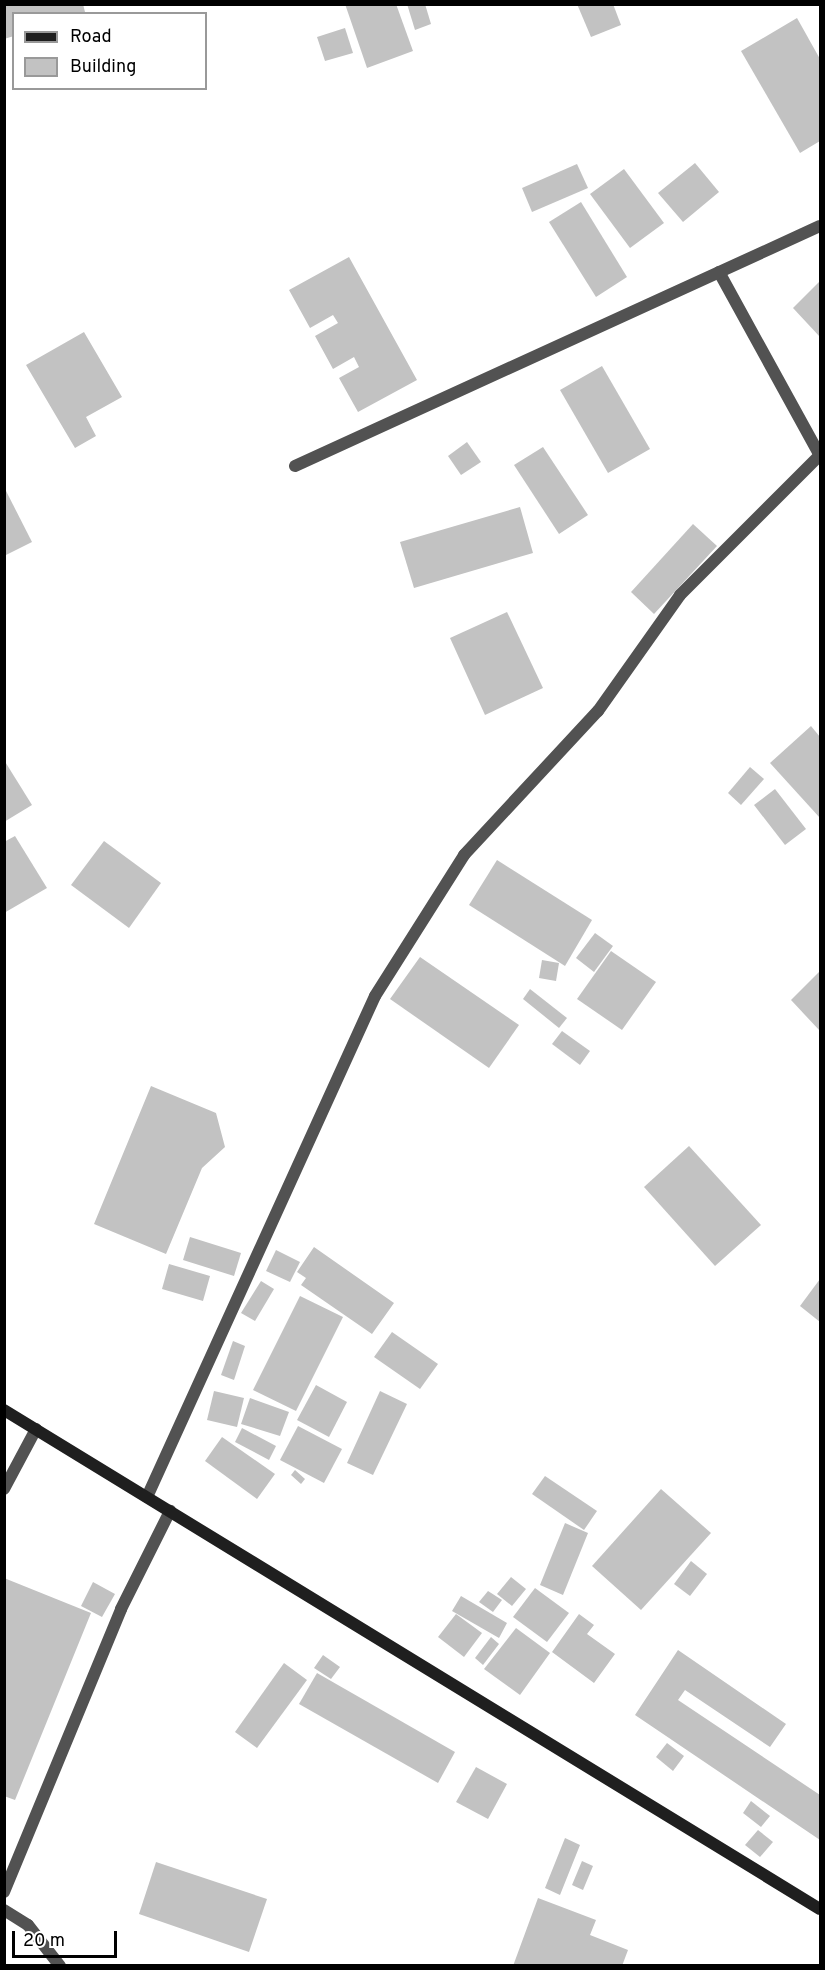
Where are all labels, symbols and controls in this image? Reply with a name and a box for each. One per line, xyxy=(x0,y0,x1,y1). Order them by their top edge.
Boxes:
legend xyxy=(12,12,207,90)
text: Road xyxy=(70,26,112,49)
text: Building xyxy=(70,56,136,79)
scale bar xyxy=(15,1919,120,1957)
text: 20 m xyxy=(23,1930,65,1953)

